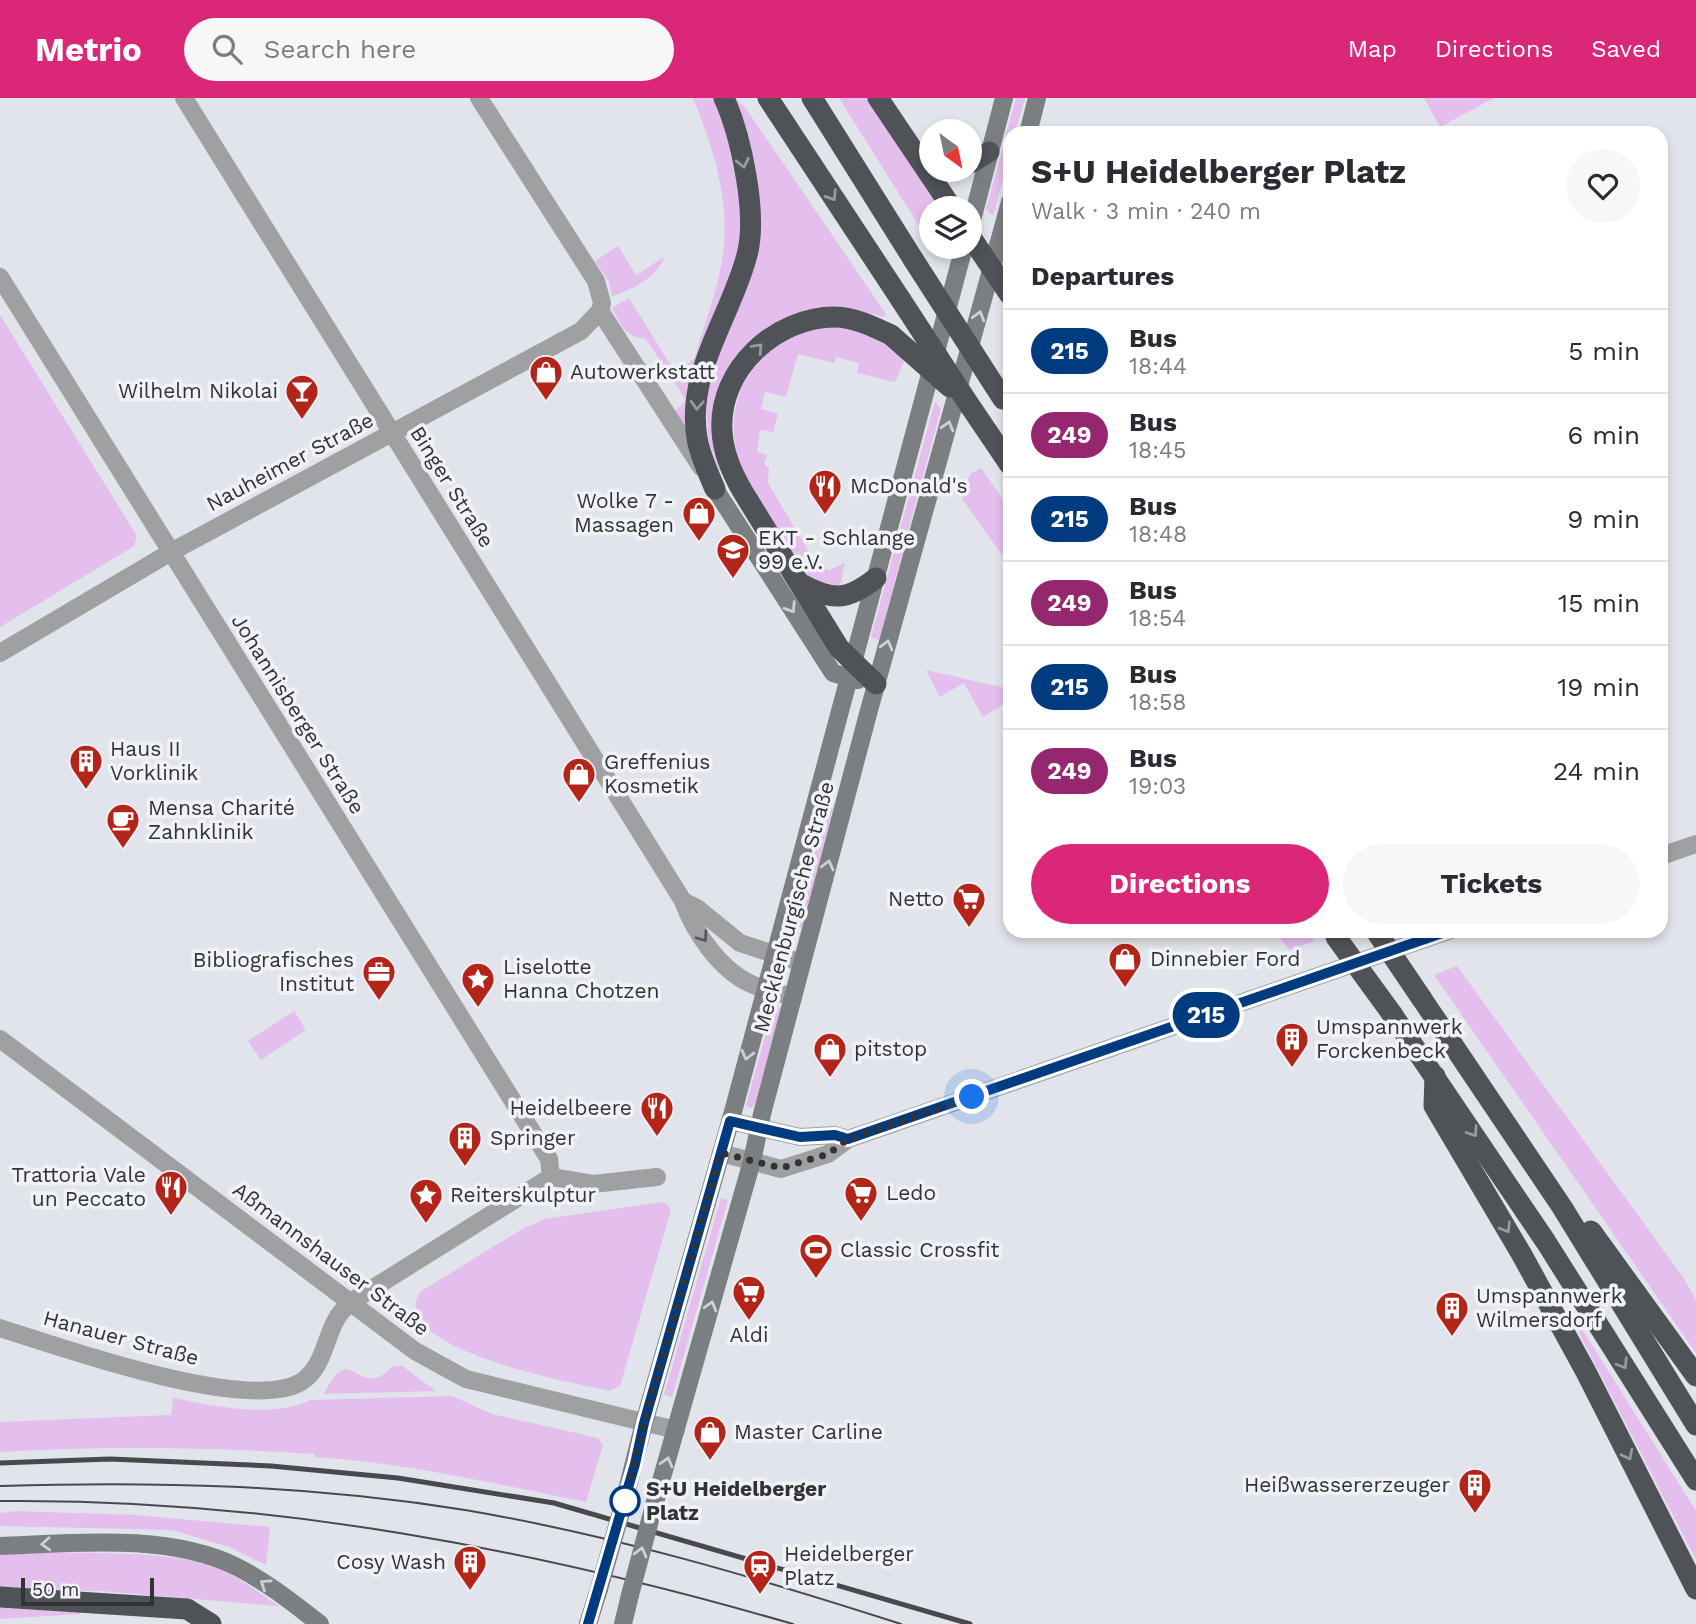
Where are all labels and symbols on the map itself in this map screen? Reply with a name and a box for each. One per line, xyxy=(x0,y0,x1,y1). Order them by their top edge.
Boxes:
north arrow xyxy=(919,119,982,182)
one-way arrow xyxy=(735,157,750,169)
one-way arrow xyxy=(824,188,837,201)
one-way arrow xyxy=(970,311,985,323)
one-way arrow xyxy=(749,344,762,357)
shop icon: Autowerkstatt xyxy=(527,353,565,402)
place label: Autowerkstatt xyxy=(570,359,715,384)
bar icon: Wilhelm Nikolai xyxy=(283,372,321,421)
place label: Wilhelm Nikolai xyxy=(118,378,278,403)
one-way arrow xyxy=(689,400,704,411)
street label: Nauheimer Straße xyxy=(202,407,378,516)
one-way arrow xyxy=(940,420,954,432)
street label: Binger Straße xyxy=(405,421,500,552)
restaurant icon: McDonald's xyxy=(806,467,844,516)
place label: McDonald's xyxy=(850,473,967,498)
place label: Wolke 7 - Massagen xyxy=(574,488,674,537)
shop icon: Wolke 7 - Massagen xyxy=(680,494,718,543)
place label: EKT - Schlange 99 e.V. xyxy=(758,525,915,574)
school or university icon: EKT - Schlange 99 e.V. xyxy=(714,531,752,580)
one-way arrow xyxy=(782,600,795,613)
street label: Johannisberger Straße xyxy=(227,609,370,818)
one-way arrow xyxy=(879,639,893,651)
place label: Haus II Vorklinik xyxy=(110,736,198,785)
building icon: Haus II Vorklinik xyxy=(67,742,105,791)
place label: Greffenius Kosmetik xyxy=(604,749,710,798)
shop icon: Greffenius Kosmetik xyxy=(560,755,598,804)
street label: Mecklenburgische Straße xyxy=(748,779,839,1035)
place label: Mensa Charité Zahnklinik xyxy=(148,795,295,844)
cafe icon: Mensa Charité Zahnklinik xyxy=(104,801,142,850)
one-way arrow xyxy=(820,859,834,871)
supermarket icon: Netto xyxy=(950,880,988,929)
place label: Netto xyxy=(888,886,944,911)
one-way arrow xyxy=(694,929,707,942)
shop icon: Dinnebier Ford xyxy=(1106,940,1144,989)
place label: Dinnebier Ford xyxy=(1150,946,1301,971)
place label: Bibliografisches Institut xyxy=(193,947,354,996)
office icon: Bibliografisches Institut xyxy=(360,953,398,1002)
place label: Liselotte Hanna Chotzen xyxy=(503,954,660,1003)
place icon: Liselotte Hanna Chotzen xyxy=(459,960,497,1009)
line badge: 215 xyxy=(1166,992,1246,1038)
place label: Umspannwerk Forckenbeck xyxy=(1316,1014,1463,1063)
building icon: Umspannwerk Forckenbeck xyxy=(1273,1020,1311,1069)
shop icon: pitstop xyxy=(811,1030,849,1079)
place label: pitstop xyxy=(854,1036,927,1061)
one-way arrow xyxy=(741,1049,756,1061)
your location xyxy=(954,1079,989,1114)
restaurant icon: Heidelbeere xyxy=(638,1089,676,1138)
place label: Heidelbeere xyxy=(510,1095,632,1120)
building icon: Springer xyxy=(446,1119,484,1168)
place label: Springer xyxy=(490,1125,576,1150)
one-way arrow xyxy=(1464,1125,1477,1138)
place label: Trattoria Vale un Peccato xyxy=(11,1162,146,1211)
restaurant icon: Trattoria Vale un Peccato xyxy=(152,1168,190,1217)
supermarket icon: Ledo xyxy=(842,1174,880,1223)
place icon: Reiterskulptur xyxy=(407,1176,445,1225)
street label: Aßmannshauser Straße xyxy=(228,1177,434,1341)
place label: Ledo xyxy=(886,1180,936,1205)
place label: Reiterskulptur xyxy=(450,1182,596,1207)
one-way arrow xyxy=(1498,1221,1511,1234)
sports icon: Classic Crossfit xyxy=(797,1231,835,1280)
place label: Classic Crossfit xyxy=(840,1237,1000,1262)
supermarket icon: Aldi xyxy=(730,1273,768,1322)
place label: Umspannwerk Wilmersdorf xyxy=(1476,1283,1623,1332)
building icon: Umspannwerk Wilmersdorf xyxy=(1433,1289,1471,1338)
one-way arrow xyxy=(702,1300,717,1312)
street label: Hanauer Straße xyxy=(41,1305,202,1370)
place label: Aldi xyxy=(729,1322,769,1347)
one-way arrow xyxy=(1615,1357,1628,1370)
shop icon: Master Carline xyxy=(691,1413,729,1462)
place label: Master Carline xyxy=(734,1419,883,1444)
one-way arrow xyxy=(1619,1448,1633,1460)
one-way arrow xyxy=(659,1456,673,1468)
building icon: Heißwassererzeuger xyxy=(1456,1466,1494,1515)
place label: Heißwassererzeuger xyxy=(1244,1472,1450,1497)
place label: S+U Heidelberger Platz xyxy=(646,1476,826,1525)
marker: S+U Heidelberger Platz xyxy=(610,1486,640,1516)
one-way arrow xyxy=(40,1537,51,1552)
place label: Heidelberger Platz xyxy=(784,1541,914,1590)
building icon: Cosy Wash xyxy=(451,1543,489,1592)
one-way arrow xyxy=(633,1546,648,1558)
station icon: Heidelberger Platz xyxy=(741,1547,779,1596)
place label: Cosy Wash xyxy=(336,1549,446,1574)
scale bar xyxy=(21,1575,154,1607)
one-way arrow xyxy=(260,1579,273,1592)

